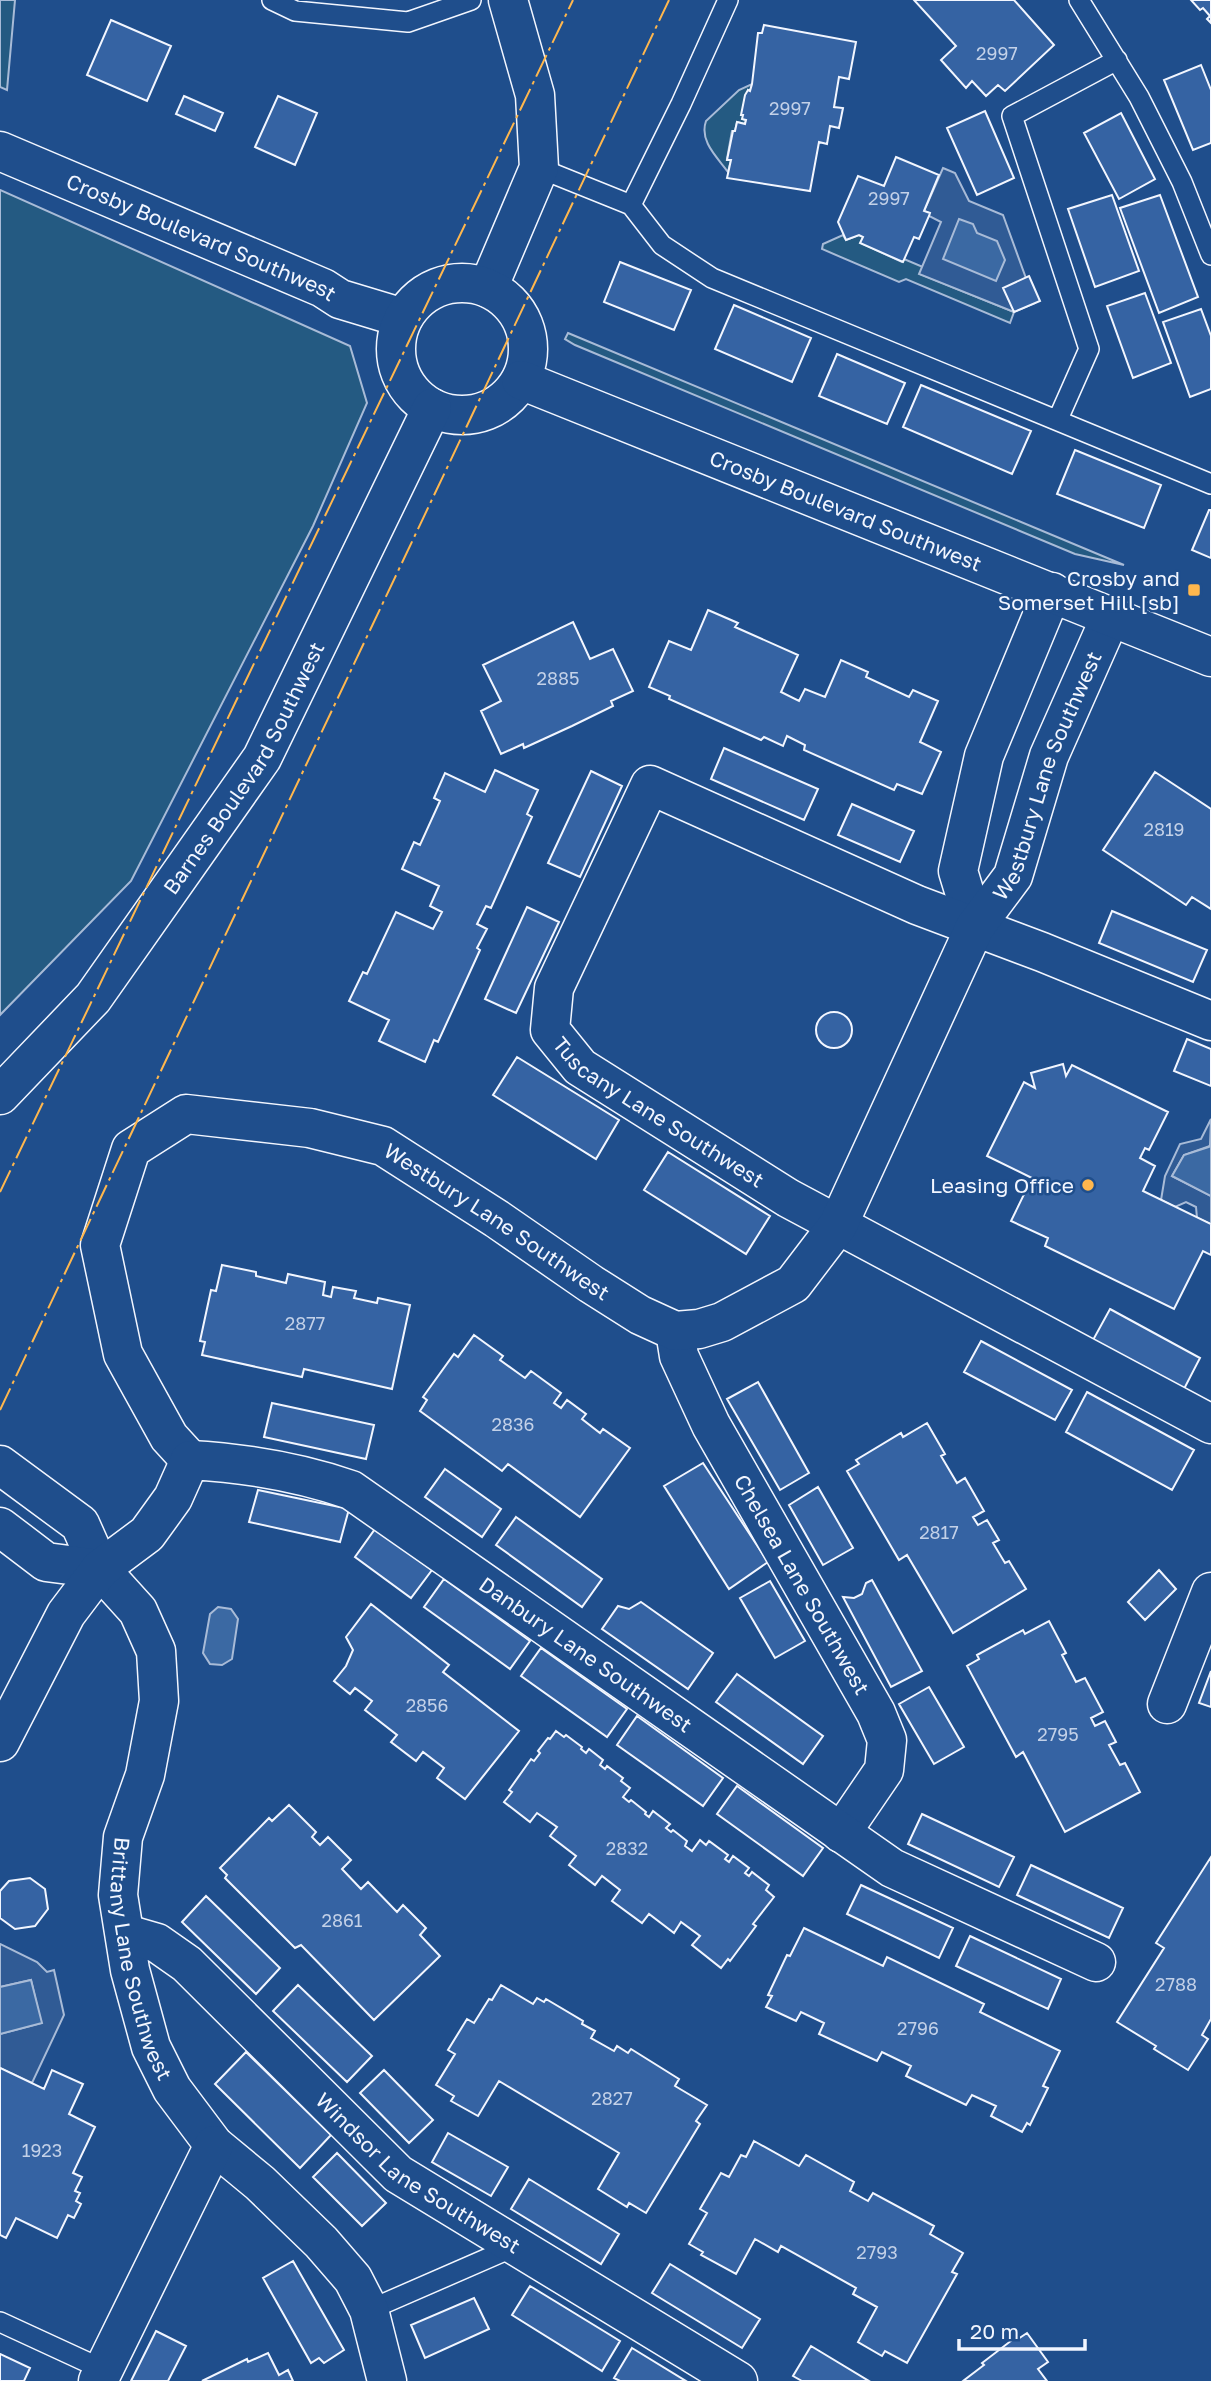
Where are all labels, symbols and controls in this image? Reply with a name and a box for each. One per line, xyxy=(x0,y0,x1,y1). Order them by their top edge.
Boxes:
house number: 2997 xyxy=(976,42,1018,64)
house number: 2997 xyxy=(769,97,811,119)
street label: Crosby Boulevard Southwest xyxy=(63,168,341,306)
house number: 2997 xyxy=(868,187,910,209)
street label: Crosby Boulevard Southwest xyxy=(706,444,986,577)
place label: Crosby and Somerset Hill [sb] xyxy=(998,565,1180,615)
marker: Crosby and Somerset Hill [sb] xyxy=(1186,582,1202,598)
street label: Barnes Boulevard Southwest xyxy=(157,638,329,899)
street label: Westbury Lane Southwest xyxy=(987,647,1107,905)
house number: 2885 xyxy=(537,667,579,689)
house number: 2819 xyxy=(1143,818,1185,840)
street label: Tuscany Lane Southwest xyxy=(548,1031,769,1193)
street label: Westbury Lane Southwest xyxy=(379,1137,614,1305)
place label: Leasing Office xyxy=(930,1172,1074,1198)
marker: Leasing Office xyxy=(1080,1177,1096,1193)
house number: 2877 xyxy=(285,1312,325,1334)
house number: 2836 xyxy=(492,1413,534,1435)
street label: Chelsea Lane Southwest xyxy=(729,1470,876,1699)
house number: 2817 xyxy=(919,1521,959,1543)
street label: Danbury Lane Southwest xyxy=(475,1571,697,1738)
house number: 2856 xyxy=(406,1694,448,1716)
house number: 2795 xyxy=(1037,1723,1079,1745)
street label: Brittany Lane Southwest xyxy=(105,1836,178,2084)
house number: 2832 xyxy=(606,1837,648,1859)
house number: 2861 xyxy=(321,1909,363,1931)
house number: 2788 xyxy=(1155,1973,1197,1995)
house number: 2796 xyxy=(897,2017,939,2039)
street label: Windsor Lane Southwest xyxy=(311,2087,525,2259)
house number: 2827 xyxy=(591,2087,633,2109)
house number: 1923 xyxy=(22,2139,62,2161)
house number: 2793 xyxy=(856,2241,898,2263)
scale bar xyxy=(959,2308,1085,2352)
text: 20 m xyxy=(970,2318,1019,2344)

